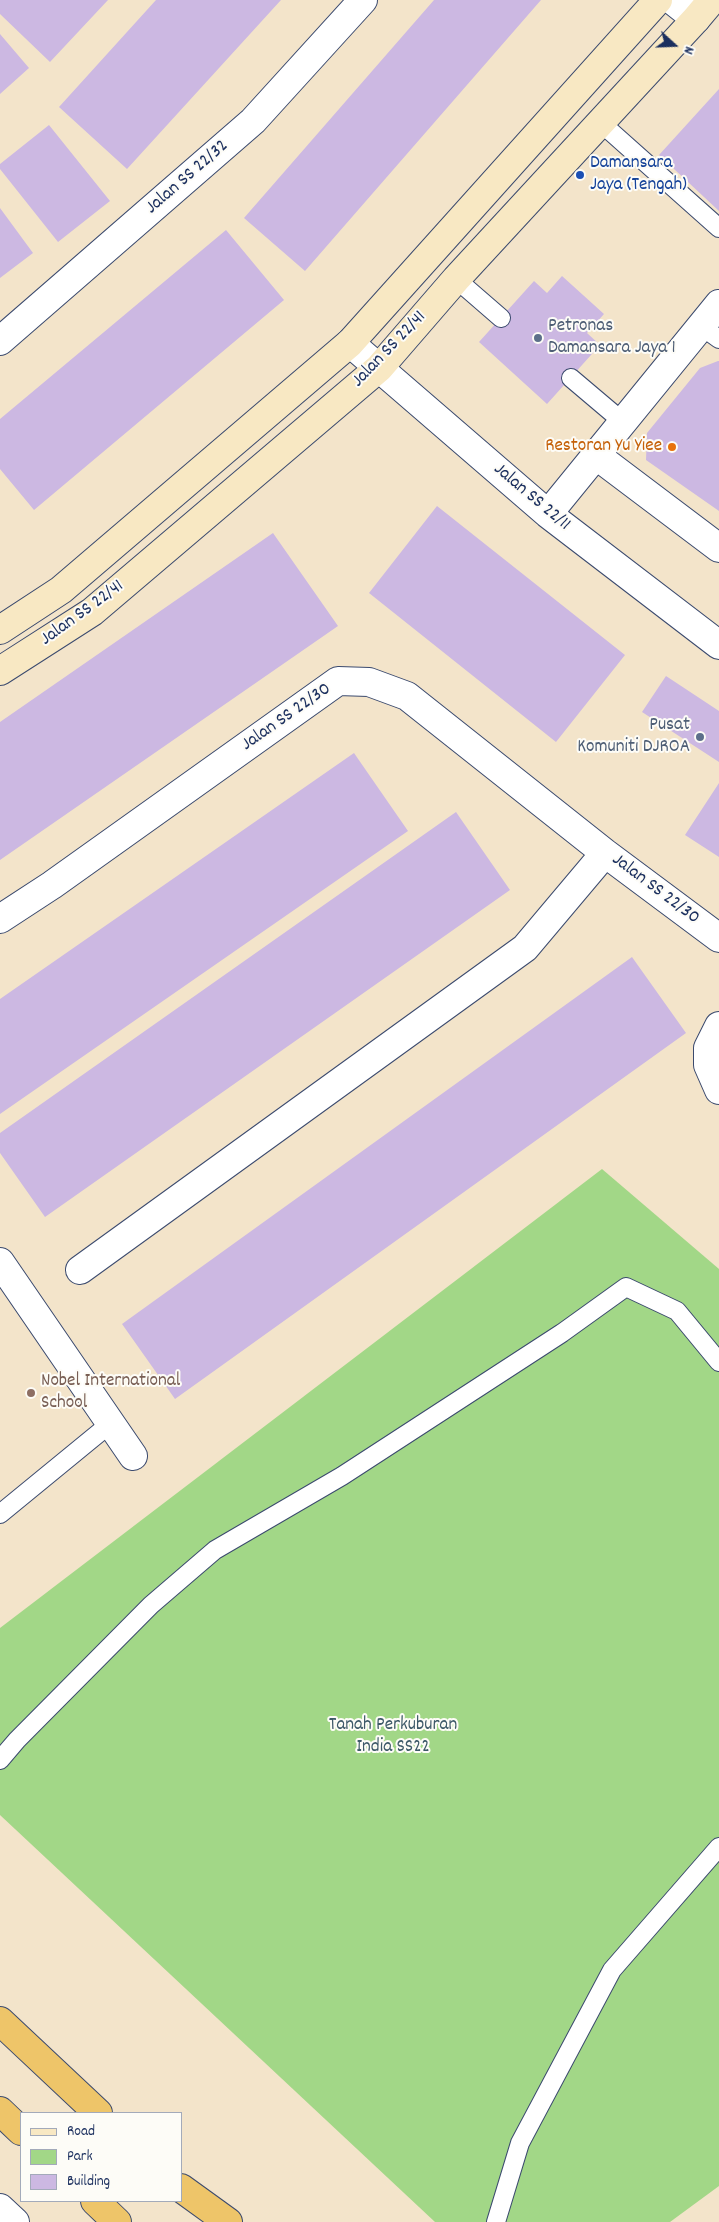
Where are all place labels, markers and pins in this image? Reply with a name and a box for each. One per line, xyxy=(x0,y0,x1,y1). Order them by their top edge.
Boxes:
place label: Damansara Jaya (Tengah) xyxy=(590,153,687,197)
marker: Damansara Jaya (Tengah) xyxy=(574,169,586,181)
place label: Petronas Damansara Jaya 1 xyxy=(548,316,676,360)
marker: Petronas Damansara Jaya 1 xyxy=(532,332,544,344)
place label: Restoran Yu Yiee xyxy=(545,436,662,458)
marker: Restoran Yu Yiee xyxy=(666,441,678,453)
place label: Pusat Komuniti DJROA xyxy=(577,715,690,759)
marker: Pusat Komuniti DJROA xyxy=(694,731,706,743)
place label: Nobel International School xyxy=(41,1371,180,1415)
marker: Nobel International School xyxy=(25,1387,37,1399)

